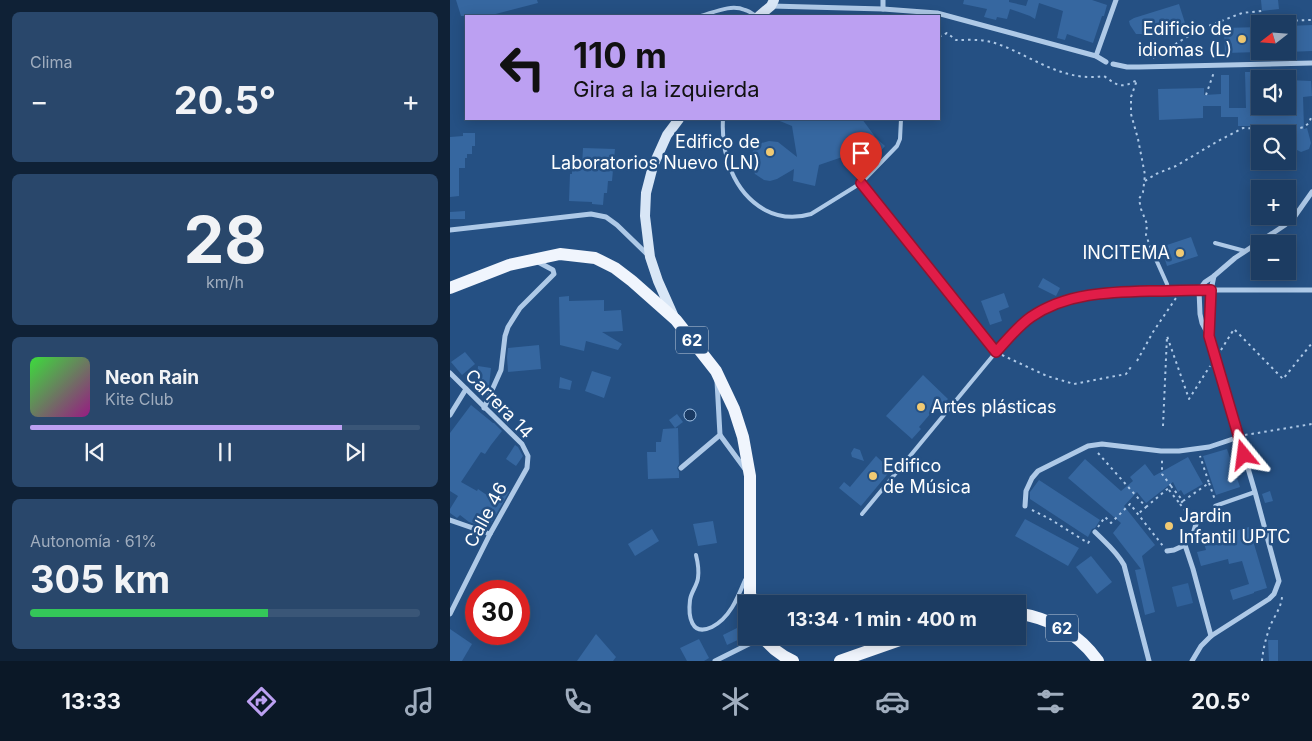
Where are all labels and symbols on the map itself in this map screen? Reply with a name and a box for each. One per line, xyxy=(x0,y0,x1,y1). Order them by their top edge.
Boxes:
north arrow xyxy=(1251,15,1296,60)
place label: Edificio de idiomas (L) xyxy=(1138,18,1232,60)
marker: Edificio de idiomas (L) xyxy=(1236,33,1248,45)
place label: Edifico de Laboratorios Nuevo (LN) xyxy=(551,131,760,173)
pin xyxy=(840,132,882,183)
marker: Edifico de Laboratorios Nuevo (LN) xyxy=(764,146,776,158)
place label: INCITEMA xyxy=(1083,242,1170,263)
marker: INCITEMA xyxy=(1174,247,1186,259)
road number: 62 xyxy=(676,326,708,354)
street label: Carrera 14 xyxy=(461,365,538,443)
place label: Artes plásticas xyxy=(931,396,1057,417)
marker: Artes plásticas xyxy=(915,401,927,413)
position arrow xyxy=(1217,428,1269,480)
place label: Edifico de Música xyxy=(883,455,971,497)
marker: Edifico de Música xyxy=(867,470,879,482)
street label: Calle 46 xyxy=(460,479,511,551)
place label: Jardin Infantil UPTC xyxy=(1179,505,1290,547)
marker: Jardin Infantil UPTC xyxy=(1163,520,1175,532)
speed limit sign: 30 xyxy=(465,580,530,645)
road number: 62 xyxy=(1046,614,1078,641)

